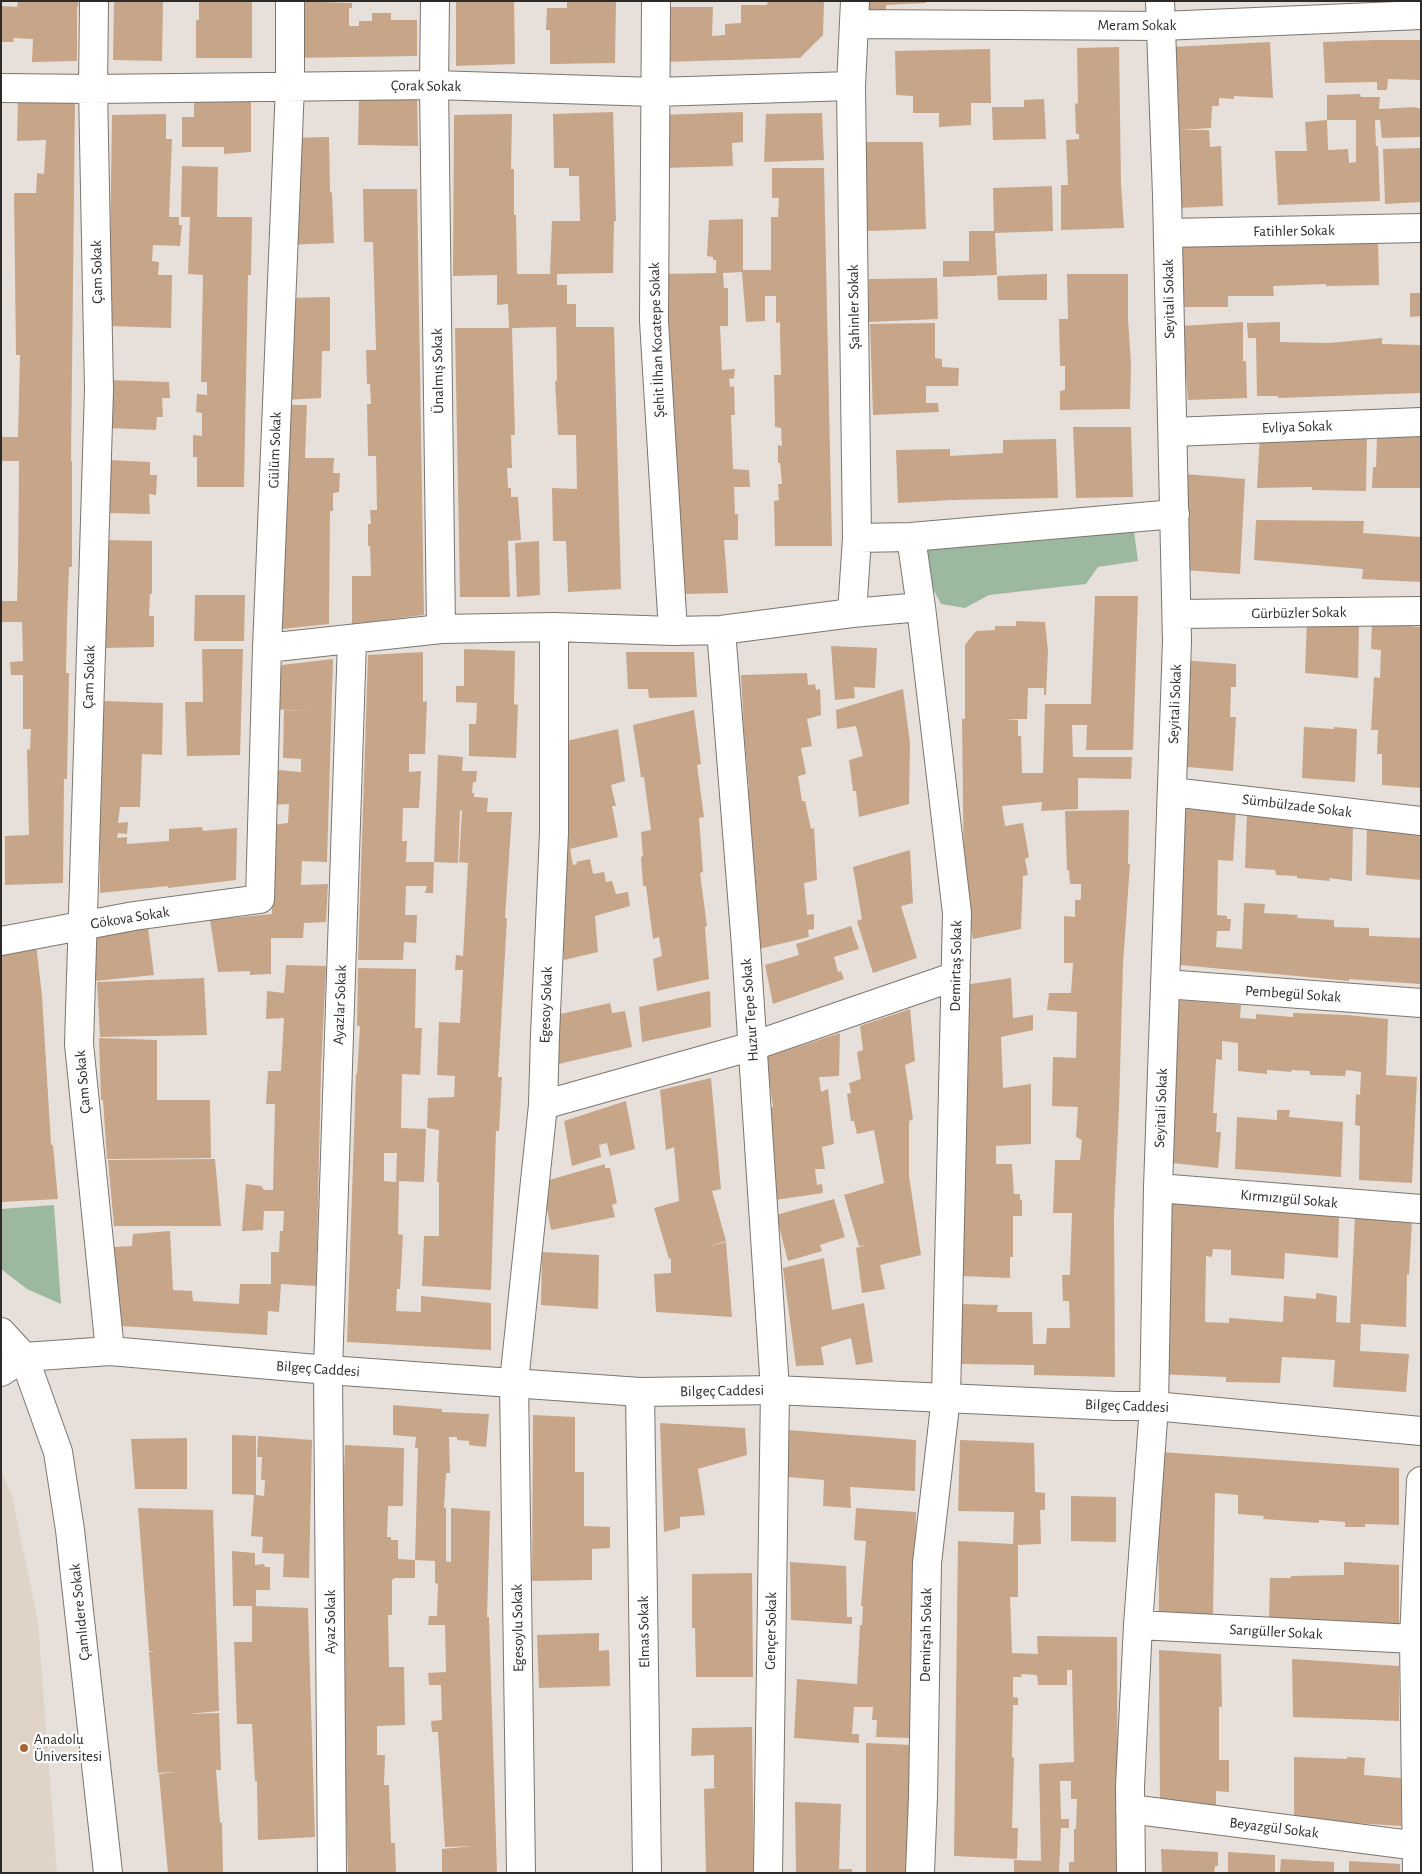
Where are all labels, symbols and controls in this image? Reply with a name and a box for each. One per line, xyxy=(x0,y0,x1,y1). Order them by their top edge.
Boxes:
street label: Meram Sokak xyxy=(1098,16,1176,34)
street label: Çorak Sokak xyxy=(391,76,461,96)
street label: Fatihler Sokak xyxy=(1253,221,1335,241)
street label: Çam Sokak xyxy=(87,240,107,304)
street label: Seyitali Sokak xyxy=(1159,259,1179,339)
street label: Şehit İlhan Kocatepe Sokak xyxy=(645,262,669,418)
street label: Şahinler Sokak xyxy=(844,264,864,350)
street label: Ünalmış Sokak xyxy=(428,328,448,414)
street label: Gülüm Sokak xyxy=(265,411,285,489)
street label: Evliya Sokak xyxy=(1261,417,1333,437)
street label: Gürbüzler Sokak xyxy=(1251,603,1347,623)
street label: Çam Sokak xyxy=(79,645,99,709)
street label: Seyitali Sokak xyxy=(1165,664,1185,744)
street label: Sümbülzade Sokak xyxy=(1241,790,1353,822)
street label: Gökova Sokak xyxy=(89,903,171,933)
street label: Demirtaş Sokak xyxy=(946,920,966,1012)
street label: Huzur Tepe Sokak xyxy=(737,958,763,1062)
street label: Ayazlar Sokak xyxy=(330,965,350,1045)
street label: Egesoy Sokak xyxy=(536,966,556,1044)
street label: Pembegül Sokak xyxy=(1244,982,1342,1006)
street label: Çam Sokak xyxy=(71,1050,95,1114)
street label: Seyitali Sokak xyxy=(1151,1068,1171,1148)
street label: Kırmızıgül Sokak xyxy=(1240,1186,1338,1212)
street label: Bilgeç Caddesi xyxy=(275,1357,361,1381)
street label: Bilgeç Caddesi xyxy=(680,1381,764,1401)
street label: Bilgeç Caddesi xyxy=(1085,1396,1169,1416)
street label: Çamlıdere Sokak xyxy=(66,1563,94,1661)
street label: Egesoylu Sokak xyxy=(508,1584,528,1672)
street label: Demirşah Sokak xyxy=(916,1588,936,1682)
street label: Ayaz Sokak xyxy=(321,1590,339,1654)
street label: Gençer Sokak xyxy=(761,1592,781,1670)
street label: Elmas Sokak xyxy=(634,1596,654,1668)
street label: Sarıgüller Sokak xyxy=(1229,1621,1323,1643)
place label: Anadolu Üniversitesi xyxy=(34,1730,102,1765)
marker: Anadolu Üniversitesi xyxy=(18,1742,30,1754)
street label: Beyazgül Sokak xyxy=(1228,1814,1320,1842)

